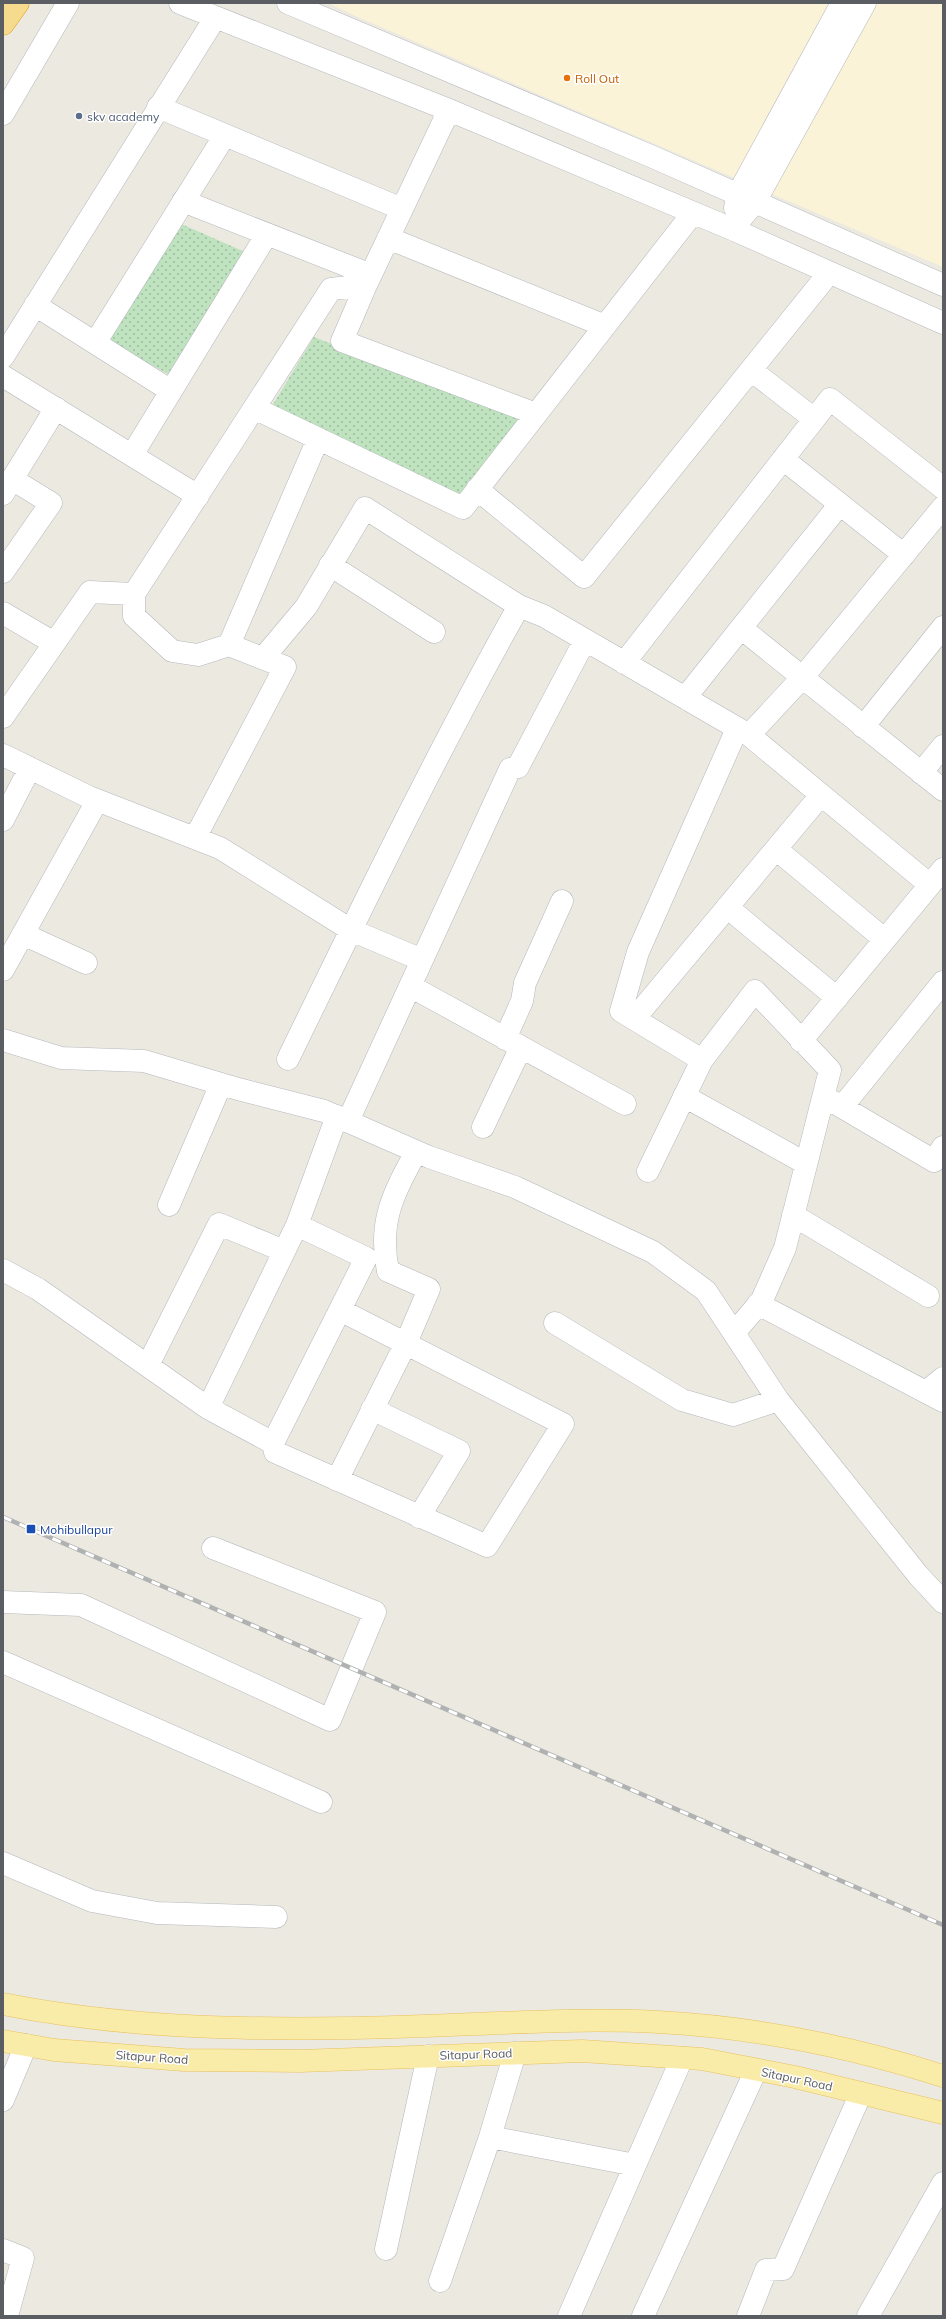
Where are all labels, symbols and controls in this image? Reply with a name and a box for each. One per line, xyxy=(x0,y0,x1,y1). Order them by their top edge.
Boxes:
place label: Roll Out xyxy=(575,71,619,86)
marker: Roll Out xyxy=(562,73,572,83)
place label: skv academy xyxy=(87,109,160,124)
marker: skv academy xyxy=(74,111,84,121)
place label: Mohibullapur xyxy=(40,1522,113,1537)
marker: Mohibullapur xyxy=(25,1523,37,1535)
street label: Sitapur Road xyxy=(439,2045,513,2063)
street label: Sitapur Road xyxy=(115,2047,189,2067)
street label: Sitapur Road xyxy=(760,2064,834,2094)

